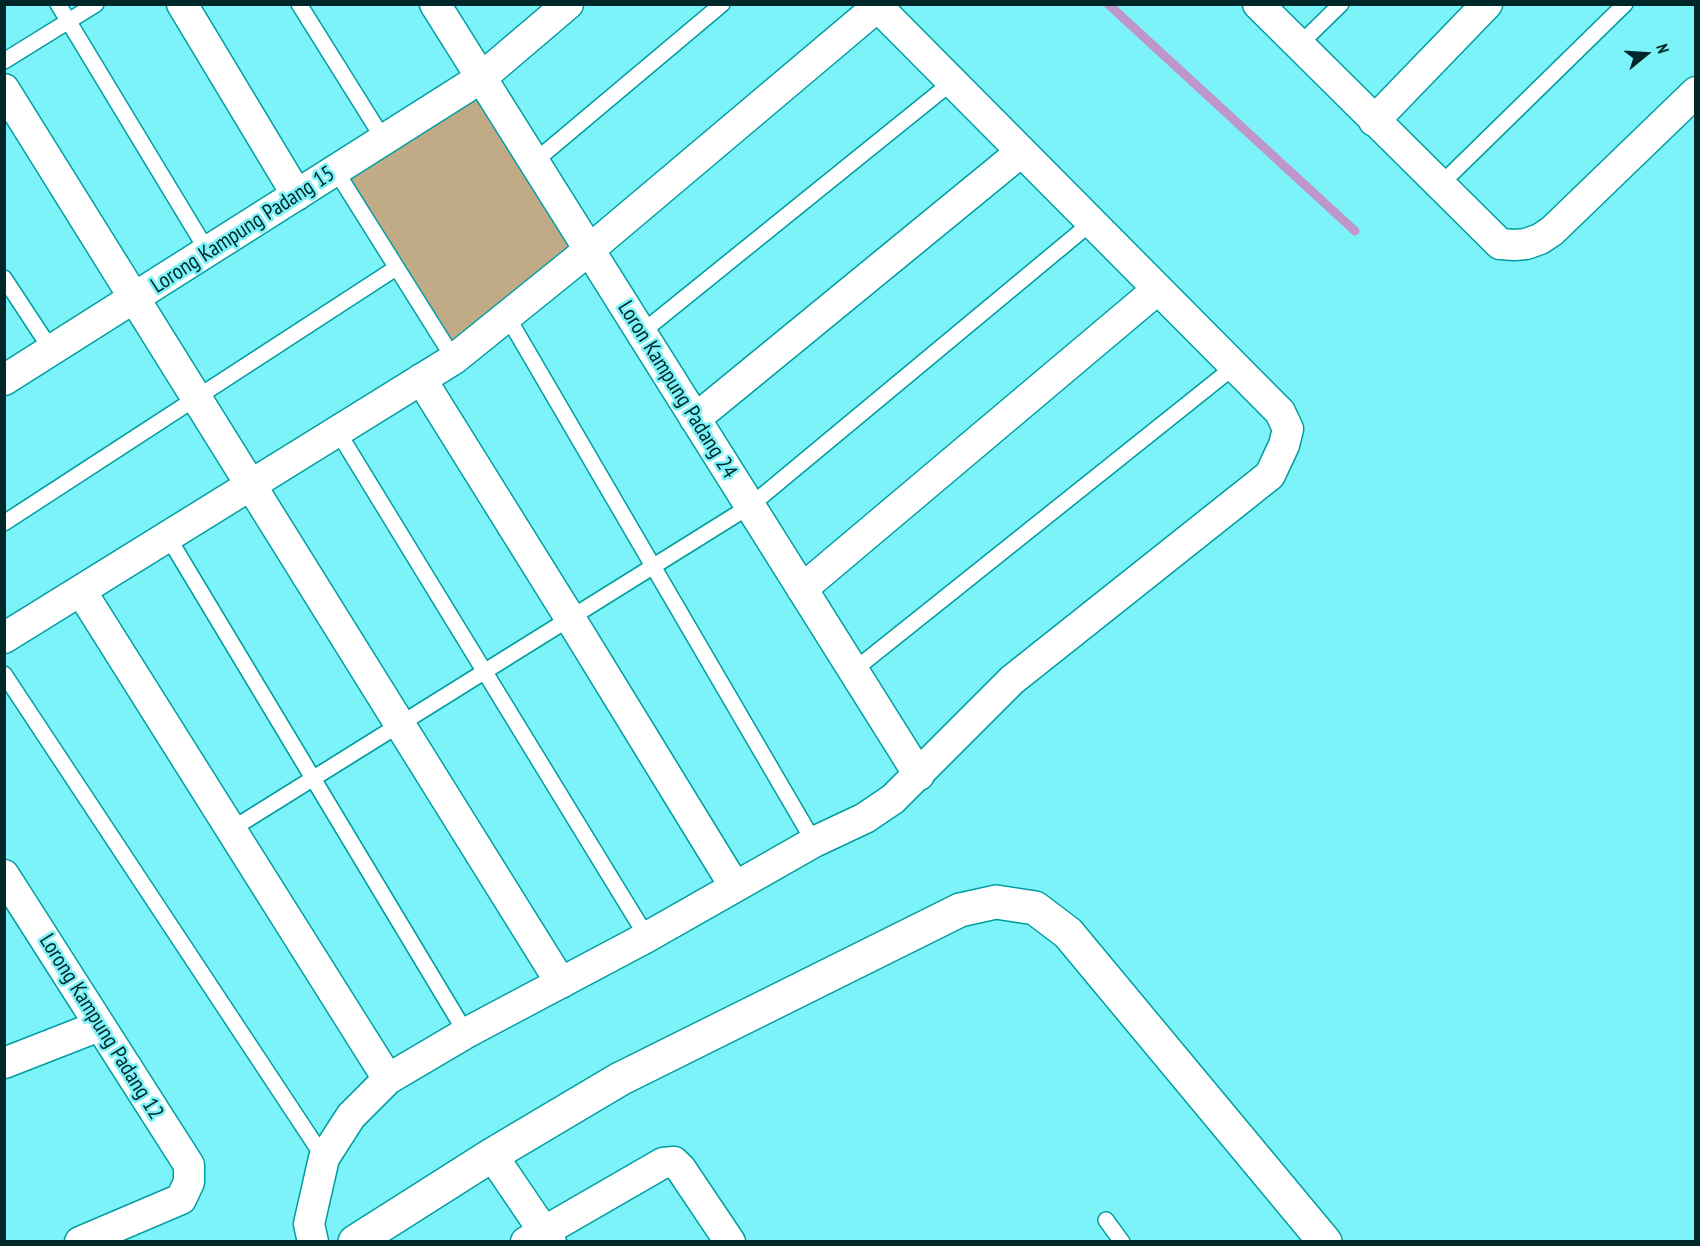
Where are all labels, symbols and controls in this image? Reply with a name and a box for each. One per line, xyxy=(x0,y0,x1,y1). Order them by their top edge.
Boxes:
north arrow xyxy=(1616,24,1676,84)
text: N xyxy=(1652,41,1674,56)
street label: Lorong Kampung Padang 15 xyxy=(146,161,340,299)
street label: Loron Kampung Padang 24 xyxy=(612,296,742,484)
street label: Lorong Kampung Padang 12 xyxy=(33,929,169,1125)

